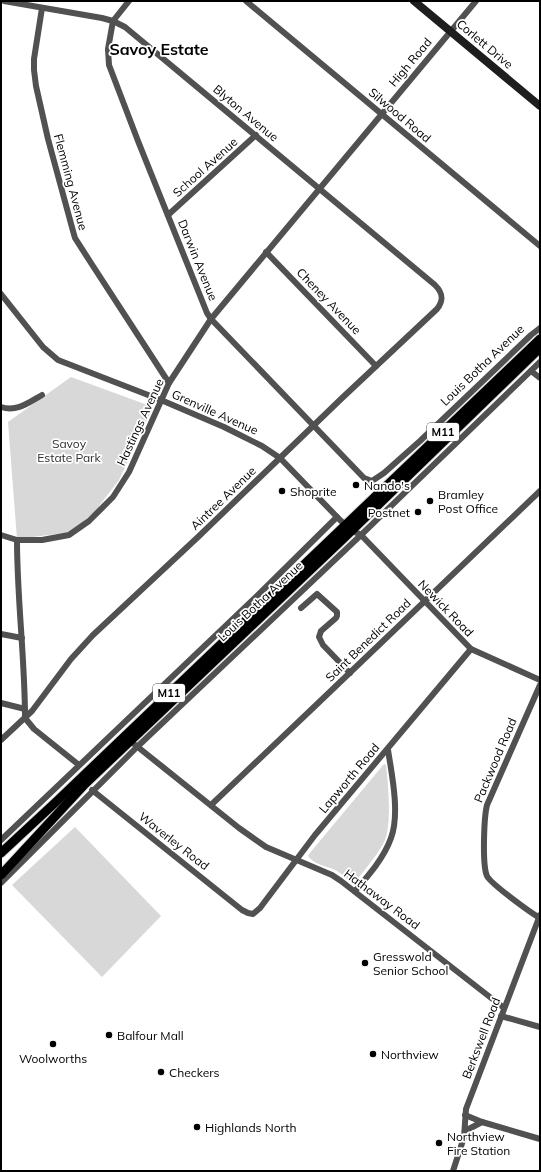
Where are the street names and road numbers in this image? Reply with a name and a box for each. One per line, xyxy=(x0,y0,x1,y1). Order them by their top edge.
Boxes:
street label: Corlett Drive xyxy=(454,16,516,72)
street label: High Road xyxy=(385,35,435,89)
street label: Blyton Avenue xyxy=(210,81,282,145)
street label: Silwood Road xyxy=(366,85,434,145)
street label: Flemming Avenue xyxy=(51,132,91,232)
street label: School Avenue xyxy=(170,134,240,200)
street label: Darwin Avenue xyxy=(175,217,221,303)
street label: Cheney Avenue xyxy=(294,265,364,337)
street label: Louis Botha Avenue xyxy=(437,321,527,409)
street label: Hastings Avenue xyxy=(113,376,167,468)
street label: Grenville Avenue xyxy=(169,386,261,438)
road number: M11 xyxy=(427,423,459,441)
street label: Aintree Avenue xyxy=(187,463,259,533)
street label: Louis Botha Avenue xyxy=(214,558,306,644)
street label: Newick Road xyxy=(415,576,477,640)
street label: Saint Benedict Road xyxy=(322,595,414,685)
road number: M11 xyxy=(153,684,185,702)
street label: Packwood Road xyxy=(470,715,520,805)
street label: Lapworth Road xyxy=(315,740,383,816)
street label: Waverley Road xyxy=(136,809,212,873)
street label: Hathaway Road xyxy=(341,866,423,932)
street label: Berkswell Road xyxy=(459,995,503,1081)

